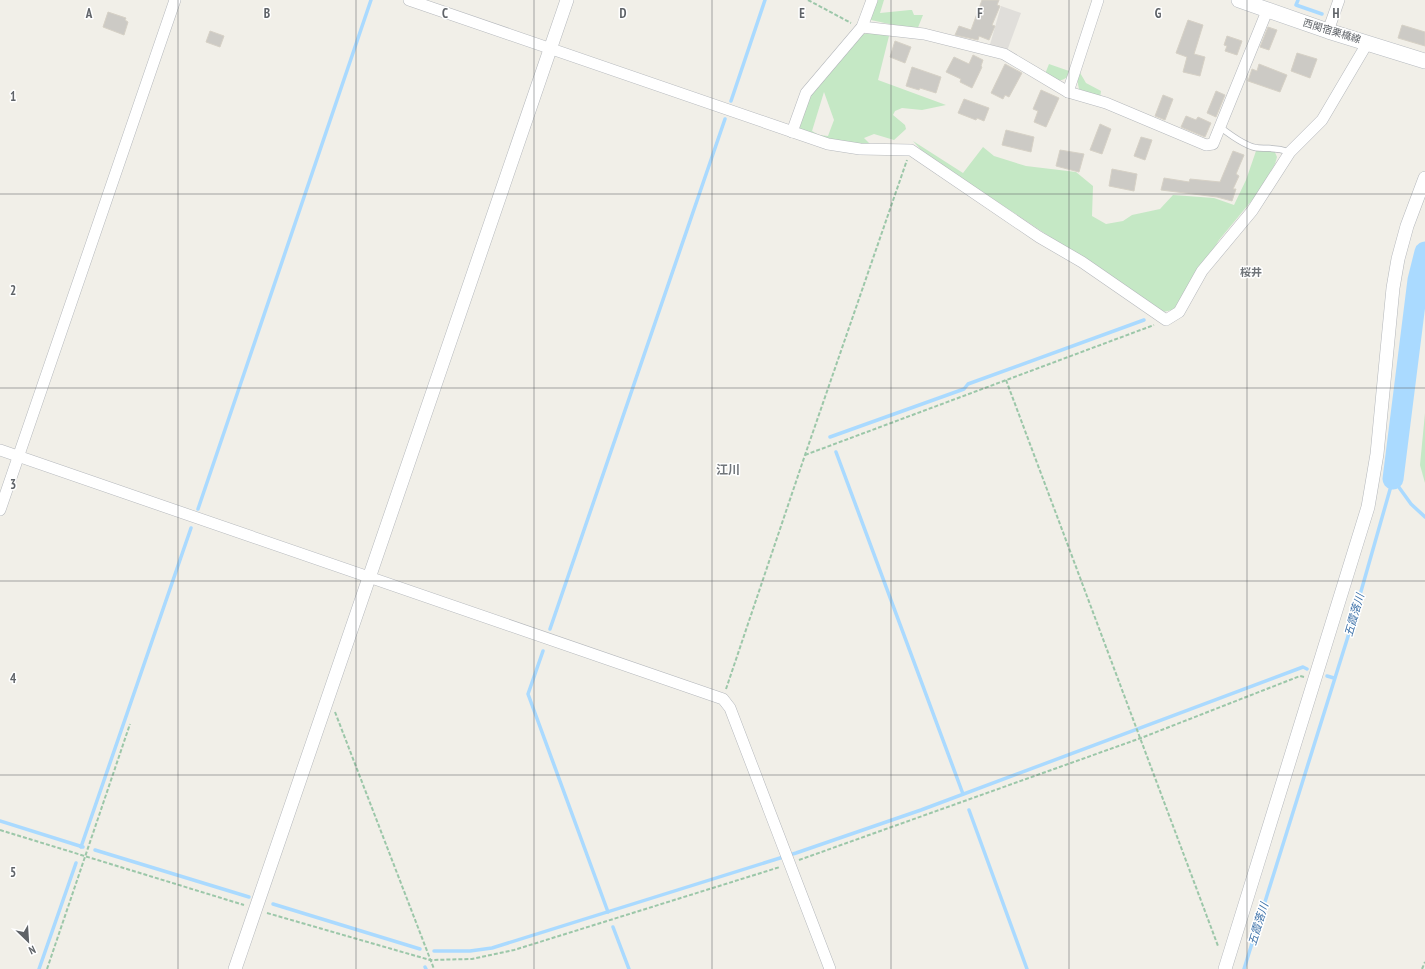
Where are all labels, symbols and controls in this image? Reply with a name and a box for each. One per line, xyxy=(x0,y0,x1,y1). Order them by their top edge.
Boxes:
text: A xyxy=(85,5,93,22)
text: B xyxy=(264,5,270,22)
text: C xyxy=(442,5,448,22)
text: D xyxy=(620,5,627,22)
text: E xyxy=(799,5,805,22)
text: F xyxy=(977,5,983,22)
text: G xyxy=(1155,5,1162,22)
text: H xyxy=(1333,5,1340,22)
street label: 西関宿栗橋線 xyxy=(1301,16,1363,46)
text: 1 xyxy=(10,88,16,105)
district label: 桜井 xyxy=(1240,265,1262,279)
text: 2 xyxy=(10,282,16,299)
district label: 江川 xyxy=(716,462,740,477)
text: 3 xyxy=(10,476,16,493)
water label: 五霞落川 xyxy=(1341,591,1367,638)
text: 4 xyxy=(10,670,17,687)
text: 5 xyxy=(10,864,16,881)
water label: 五霞落川 xyxy=(1245,900,1271,947)
north arrow xyxy=(8,921,48,961)
text: N xyxy=(27,942,38,958)

